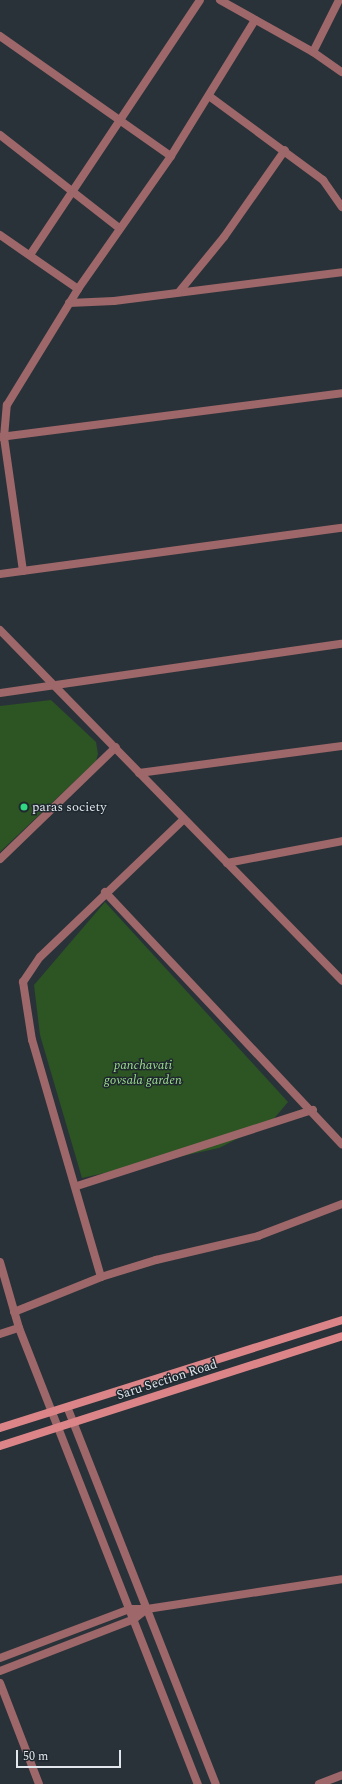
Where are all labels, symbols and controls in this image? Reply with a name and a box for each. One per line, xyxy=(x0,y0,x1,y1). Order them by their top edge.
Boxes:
place label: paras society xyxy=(32,799,106,815)
marker: paras society xyxy=(19,802,29,812)
park label: panchavati govsala garden xyxy=(104,1058,182,1089)
street label: Saru Section Road xyxy=(115,1356,219,1404)
scale bar xyxy=(18,1742,123,1768)
text: 50 m xyxy=(23,1747,48,1766)

